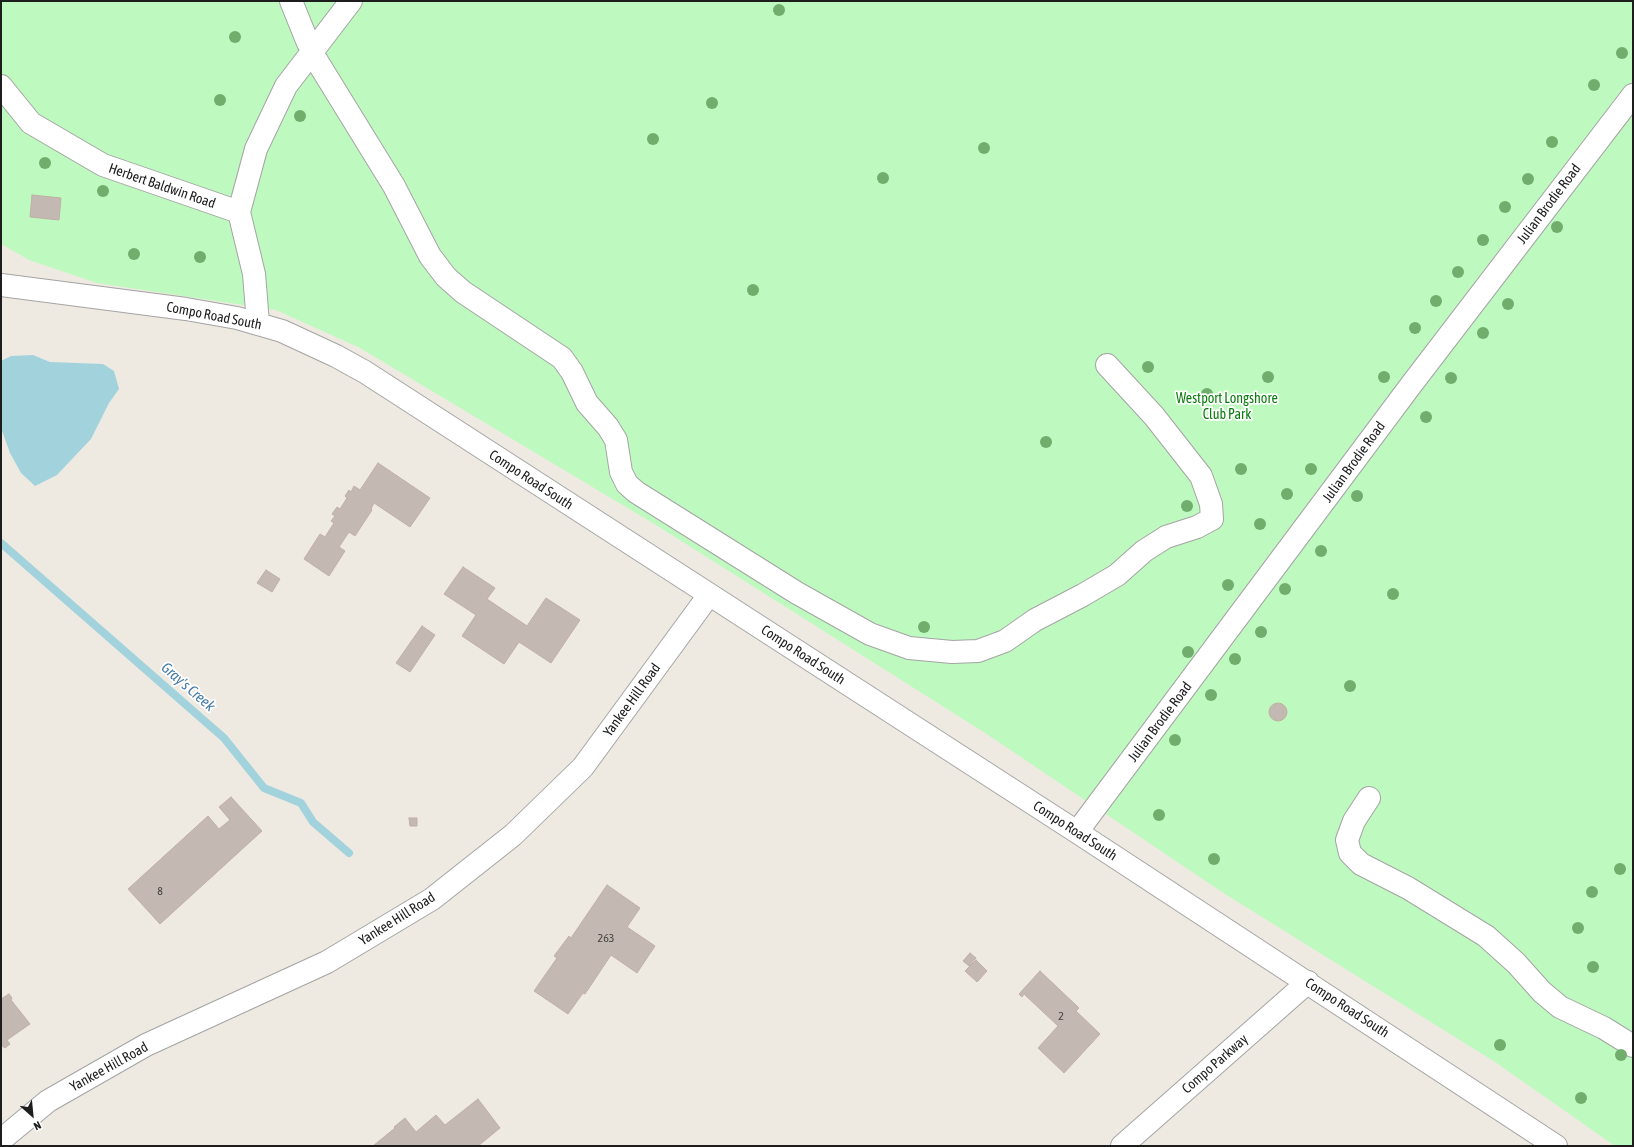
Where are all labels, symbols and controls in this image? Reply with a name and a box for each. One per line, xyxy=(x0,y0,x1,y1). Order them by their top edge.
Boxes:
street label: Herbert Baldwin Road xyxy=(106,160,218,212)
street label: Julian Brodie Road xyxy=(1514,161,1584,247)
street label: Compo Road South xyxy=(165,299,263,333)
park label: Westport Longshore Club Park xyxy=(1176,391,1278,424)
street label: Julian Brodie Road xyxy=(1319,418,1389,506)
street label: Compo Road South xyxy=(486,447,576,513)
street label: Compo Road South xyxy=(758,622,848,688)
water label: Gray's Creek xyxy=(157,659,219,715)
street label: Yankee Hill Road xyxy=(600,660,664,740)
street label: Julian Brodie Road xyxy=(1125,679,1195,765)
street label: Compo Road South xyxy=(1030,798,1120,864)
house number: 8 xyxy=(157,884,163,898)
street label: Yankee Hill Road xyxy=(356,889,438,949)
house number: 263 xyxy=(598,931,614,945)
street label: Compo Road South xyxy=(1302,975,1392,1041)
house number: 2 xyxy=(1058,1009,1064,1023)
street label: Compo Parkway xyxy=(1179,1031,1251,1097)
street label: Yankee Hill Road xyxy=(67,1039,151,1095)
north arrow xyxy=(12,1095,52,1135)
text: N xyxy=(32,1119,43,1133)

